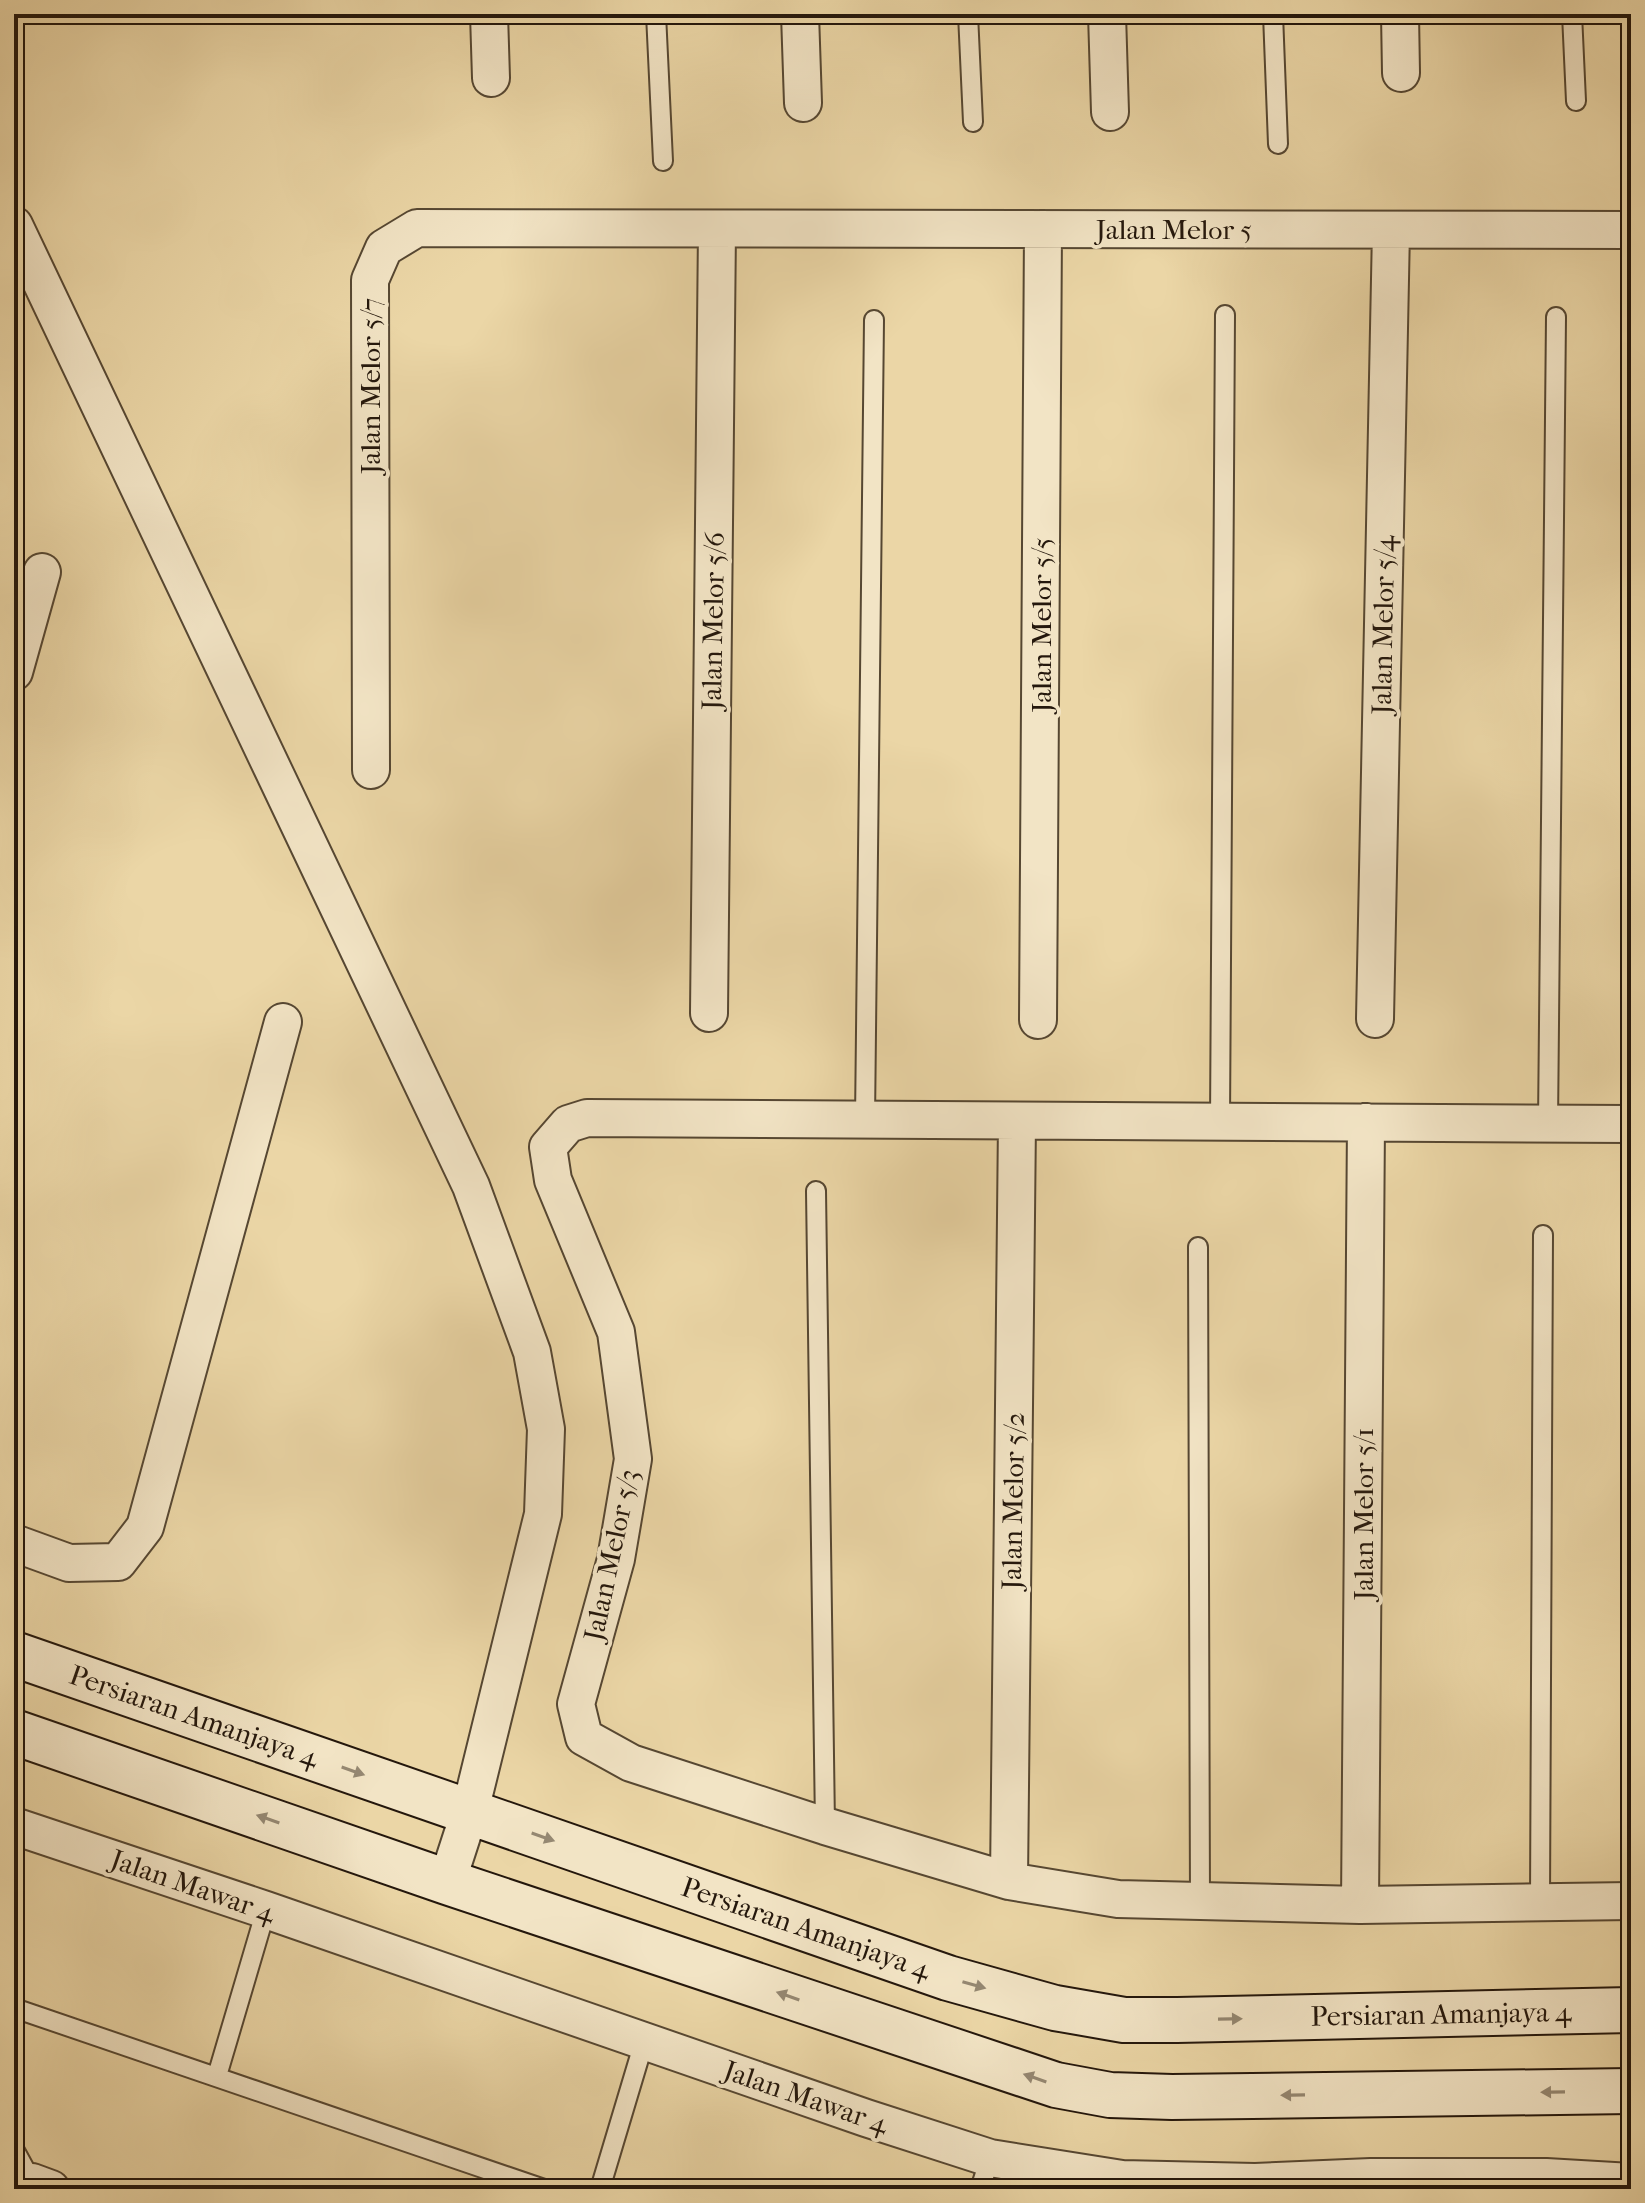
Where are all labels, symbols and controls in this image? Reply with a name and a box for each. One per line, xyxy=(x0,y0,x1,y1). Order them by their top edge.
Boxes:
street label: Jalan Melor 5 xyxy=(1094,213,1252,246)
street label: Jalan Melor 5/7 xyxy=(354,298,387,476)
street label: Jalan Melor 5/6 xyxy=(695,531,731,712)
street label: Jalan Melor 5/4 xyxy=(1365,534,1401,717)
street label: Jalan Melor 5/5 xyxy=(1025,537,1058,715)
street label: Jalan Melor 5/2 xyxy=(995,1412,1031,1592)
street label: Jalan Melor 5/1 xyxy=(1347,1427,1380,1603)
street label: Jalan Melor 5/3 xyxy=(576,1466,645,1646)
street label: Persiaran Amanjaya 4 xyxy=(65,1658,324,1775)
one-way arrow xyxy=(341,1765,365,1777)
one-way arrow xyxy=(256,1813,280,1825)
one-way arrow xyxy=(532,1831,556,1843)
street label: Jalan Mawar 4 xyxy=(105,1842,281,1930)
street label: Persiaran Amanjaya 4 xyxy=(677,1870,936,1987)
one-way arrow xyxy=(963,1979,987,1992)
one-way arrow xyxy=(776,1989,800,2001)
street label: Persiaran Amanjaya 4 xyxy=(1310,1995,1573,2033)
one-way arrow xyxy=(1218,2012,1243,2025)
street label: Jalan Mawar 4 xyxy=(718,2053,894,2141)
one-way arrow xyxy=(1023,2072,1047,2084)
one-way arrow xyxy=(1540,2086,1565,2098)
one-way arrow xyxy=(1280,2089,1305,2101)

